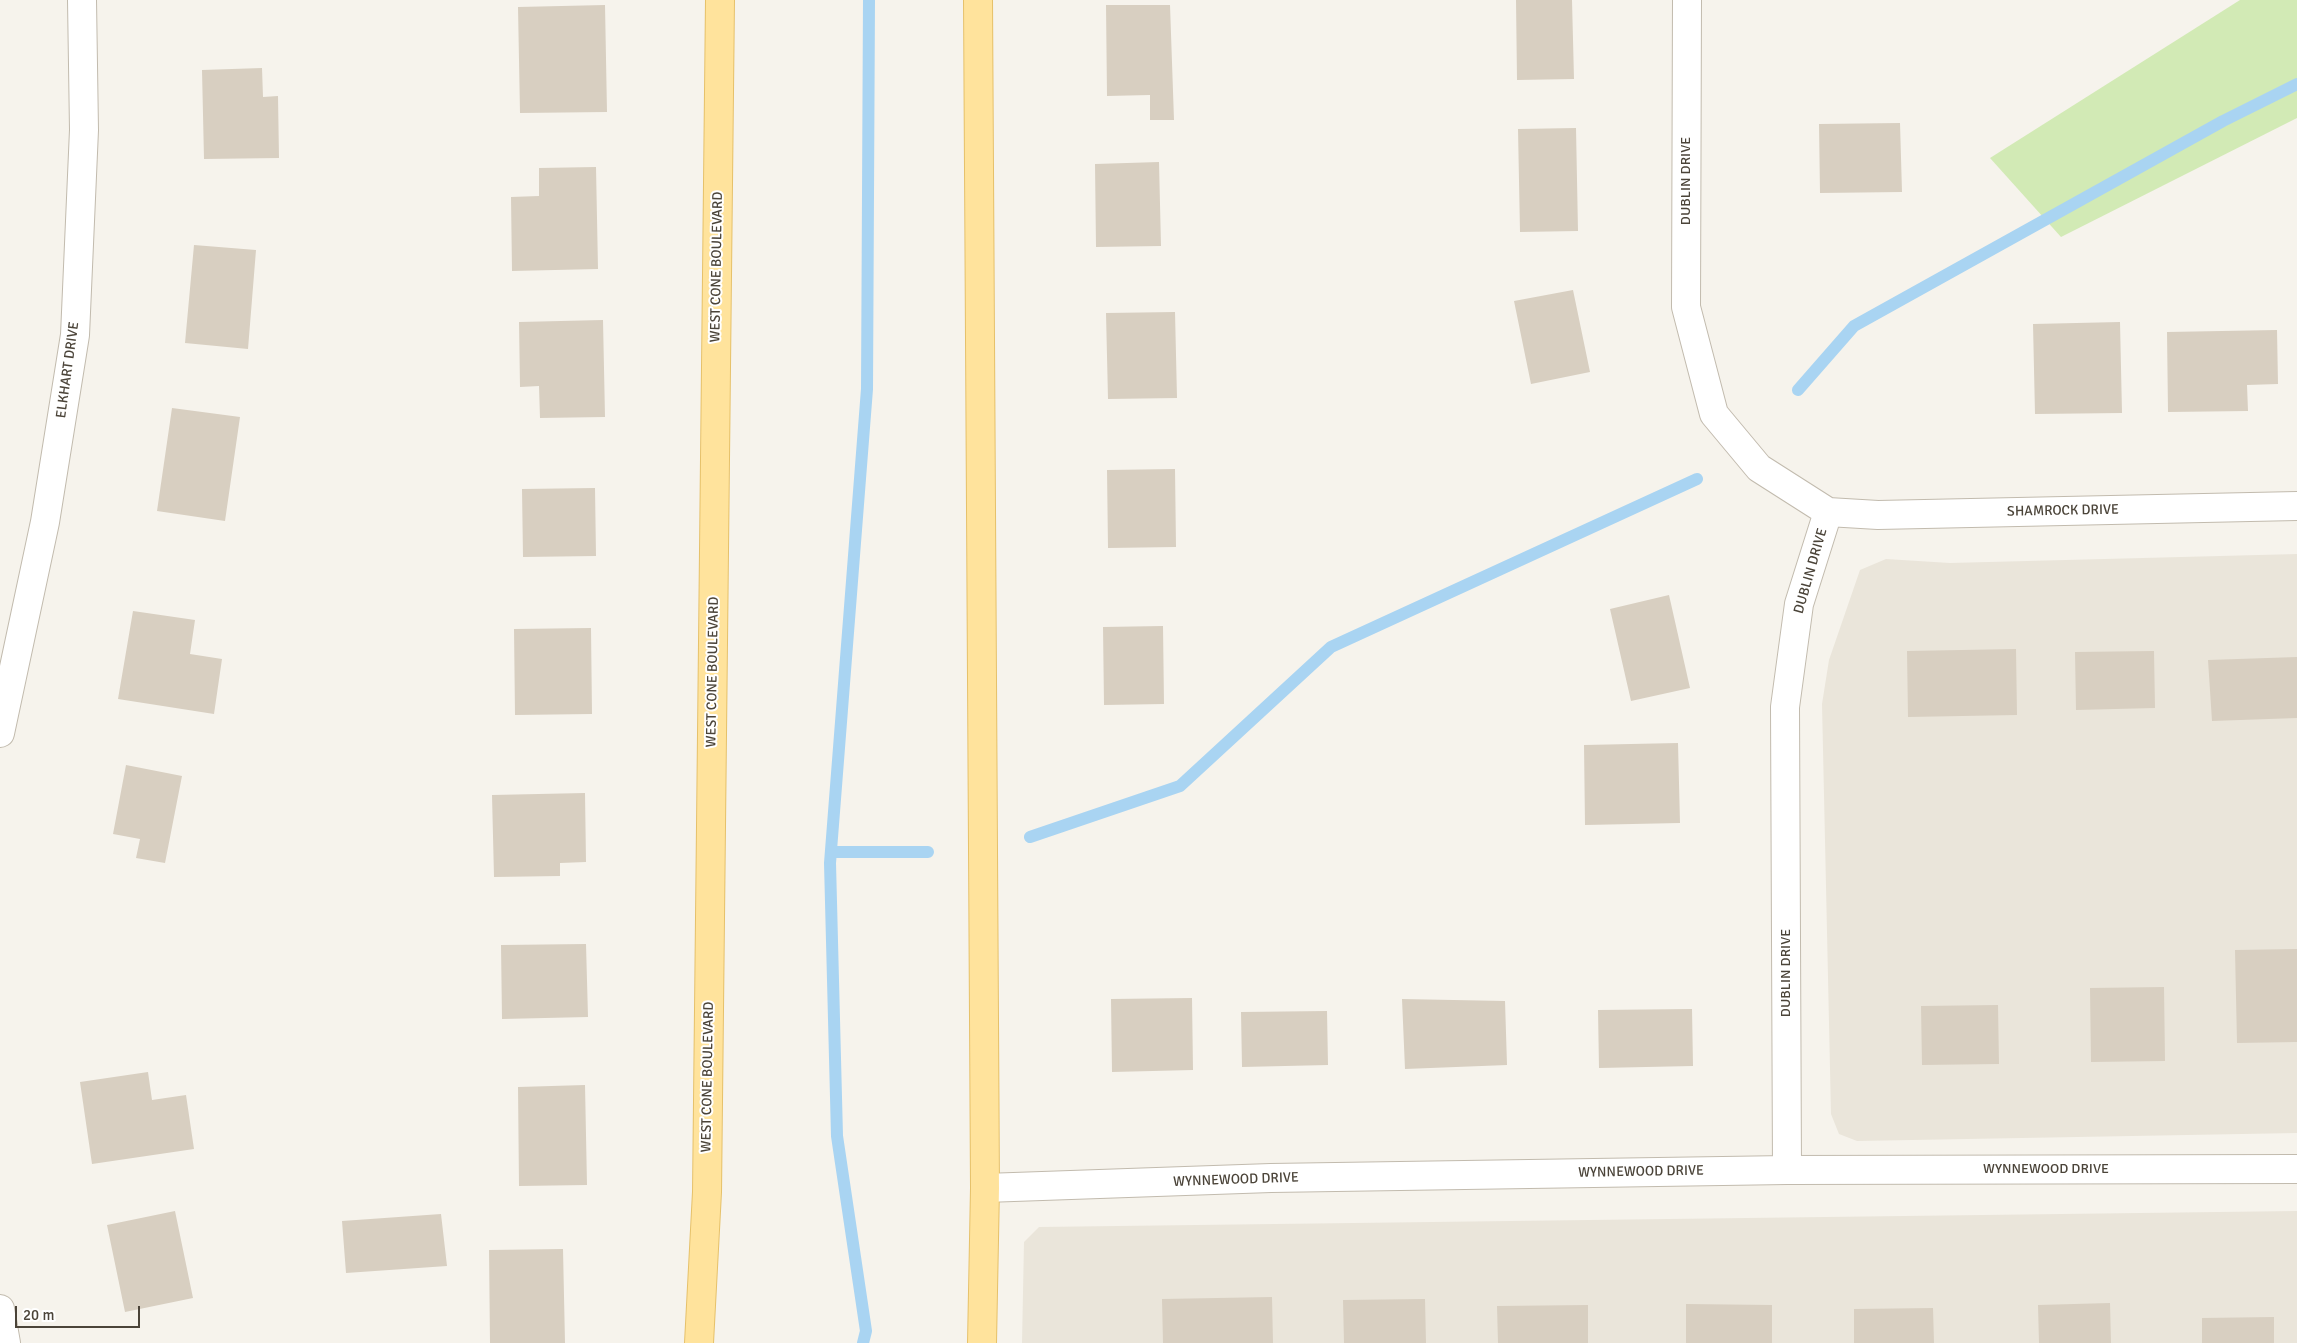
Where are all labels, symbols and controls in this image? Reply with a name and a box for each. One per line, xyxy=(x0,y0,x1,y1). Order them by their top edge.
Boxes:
street label: DUBLIN DRIVE xyxy=(1678,137,1694,225)
street label: WEST CONE BOULEVARD xyxy=(707,192,727,342)
street label: ELKHART DRIVE xyxy=(53,321,83,419)
street label: SHAMROCK DRIVE xyxy=(2007,502,2119,520)
street label: DUBLIN DRIVE xyxy=(1791,526,1831,616)
street label: WEST CONE BOULEVARD xyxy=(703,597,723,747)
street label: DUBLIN DRIVE xyxy=(1778,929,1794,1017)
street label: WEST CONE BOULEVARD xyxy=(698,1002,718,1152)
street label: WYNNEWOOD DRIVE xyxy=(1983,1161,2109,1177)
street label: WYNNEWOOD DRIVE xyxy=(1578,1163,1704,1181)
street label: WYNNEWOOD DRIVE xyxy=(1173,1169,1299,1191)
scale bar xyxy=(18,1296,142,1328)
text: 20 m xyxy=(23,1306,54,1324)

